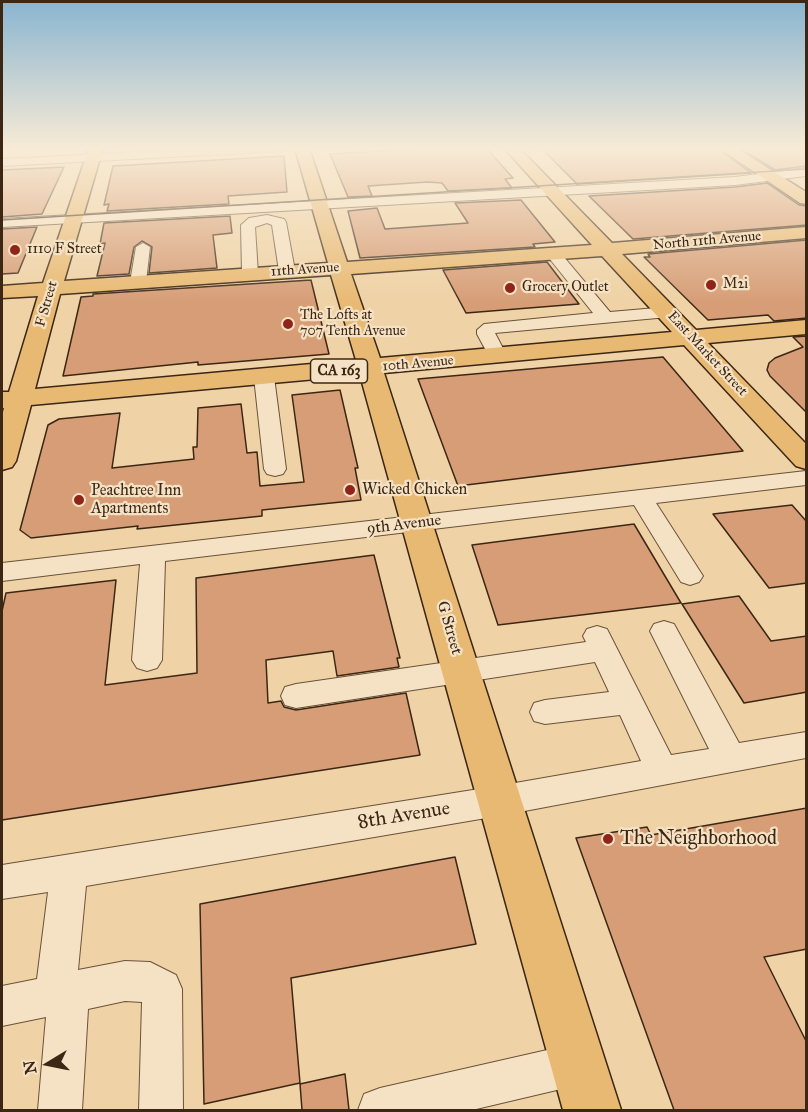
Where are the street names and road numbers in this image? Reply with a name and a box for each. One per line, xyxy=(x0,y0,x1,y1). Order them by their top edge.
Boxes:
street label: North 11th Avenue xyxy=(652,228,762,254)
street label: 11th Avenue xyxy=(270,259,340,281)
street label: F Street xyxy=(32,279,62,329)
street label: East Market Street xyxy=(664,308,750,400)
street label: 10th Avenue xyxy=(382,353,454,375)
road number: CA 163 xyxy=(310,359,368,383)
street label: 9th Avenue xyxy=(366,511,442,539)
street label: G Street xyxy=(432,599,466,657)
street label: 8th Avenue xyxy=(356,797,452,835)

